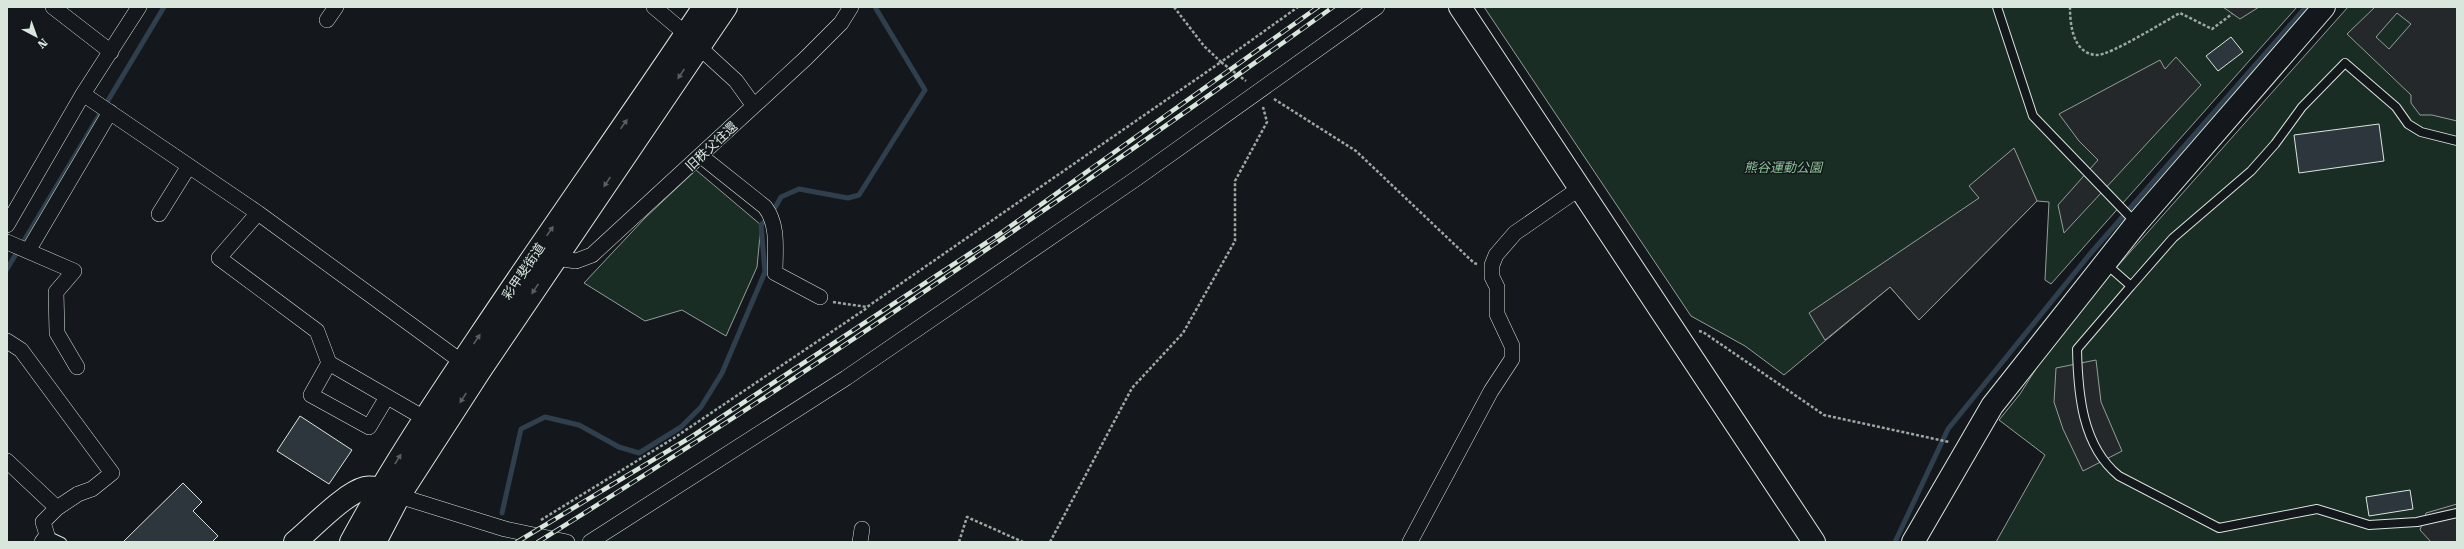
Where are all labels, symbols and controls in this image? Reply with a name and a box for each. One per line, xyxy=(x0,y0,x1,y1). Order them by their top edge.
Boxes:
north arrow xyxy=(16,16,56,56)
text: N xyxy=(34,35,50,51)
one-way arrow xyxy=(677,69,685,79)
one-way arrow xyxy=(620,119,628,129)
street label: 旧秩父往還 xyxy=(682,119,740,174)
park label: 熊谷運動公園 xyxy=(1744,160,1824,175)
one-way arrow xyxy=(604,176,611,187)
one-way arrow xyxy=(546,226,554,236)
street label: 彩甲斐街道 xyxy=(499,240,548,302)
one-way arrow xyxy=(531,284,539,295)
one-way arrow xyxy=(473,334,481,344)
one-way arrow xyxy=(459,393,467,403)
one-way arrow xyxy=(395,454,402,465)

